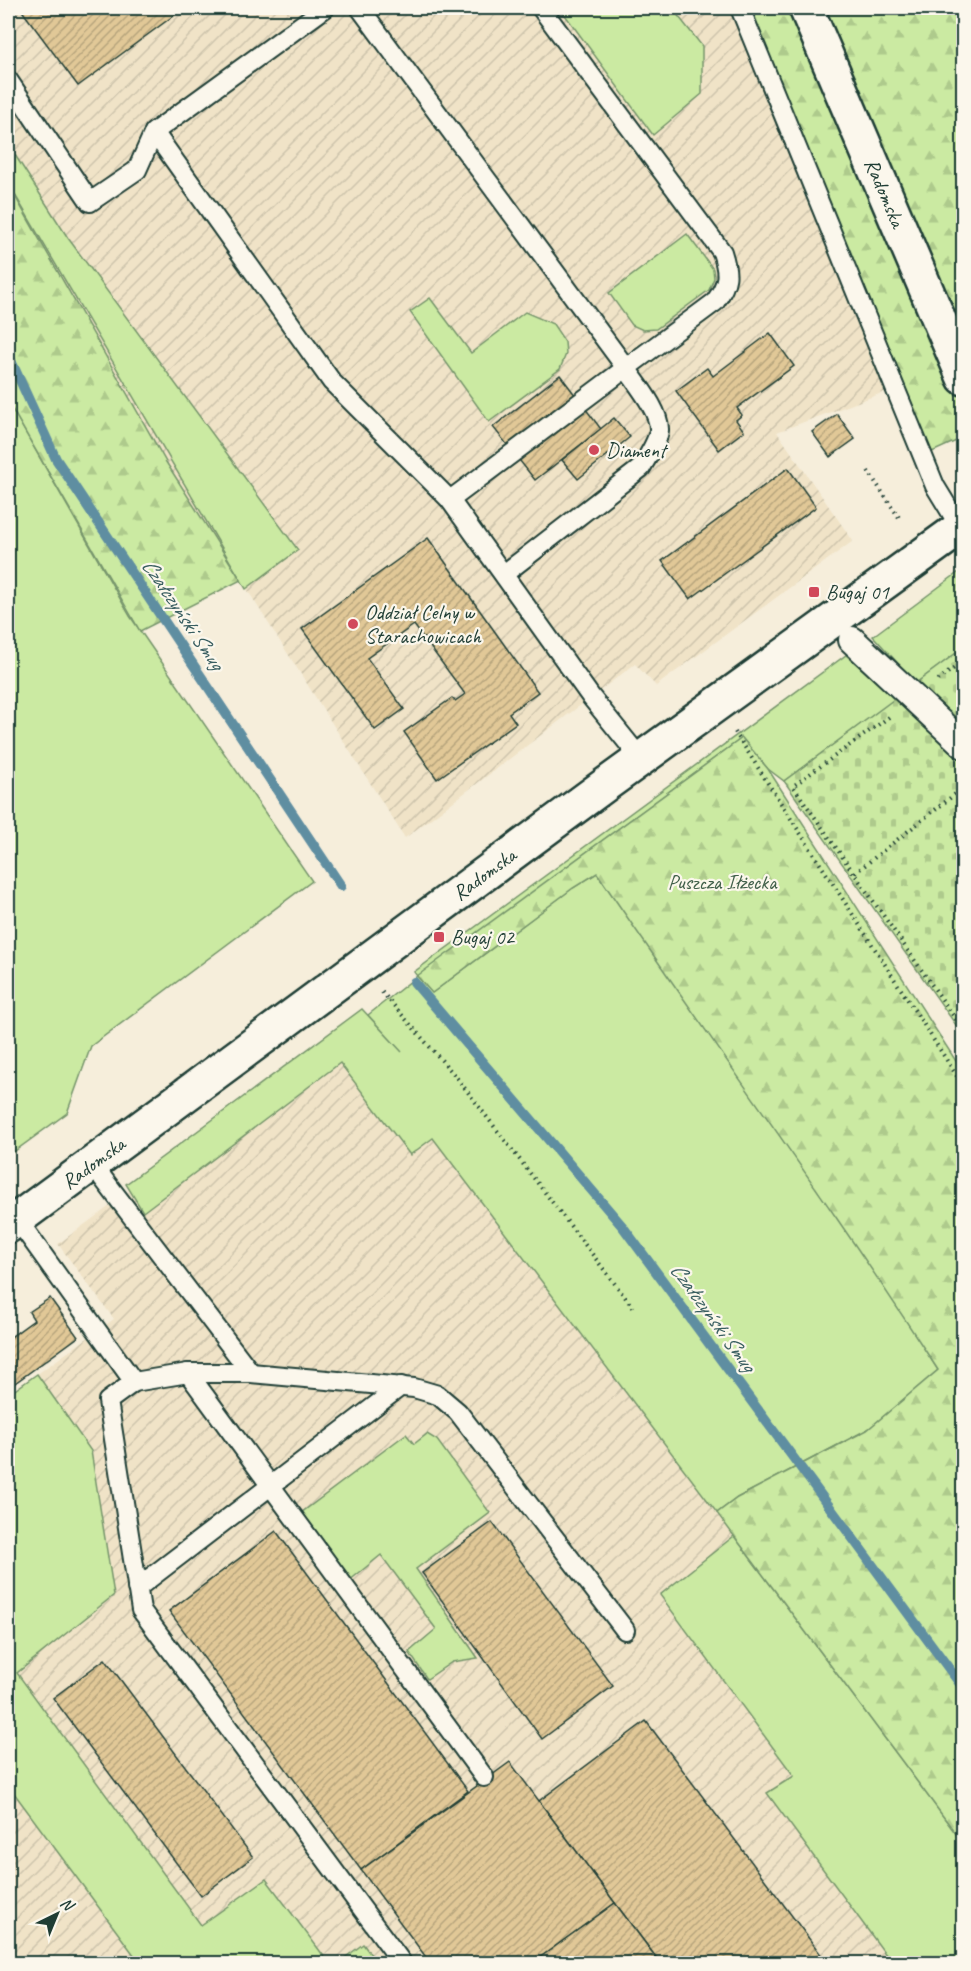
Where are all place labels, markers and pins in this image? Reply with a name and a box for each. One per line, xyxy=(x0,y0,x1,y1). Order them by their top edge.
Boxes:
place label: Diament xyxy=(606,437,669,463)
marker: Diament xyxy=(587,443,601,457)
place label: Bugaj 01 xyxy=(826,579,890,605)
marker: Bugaj 01 xyxy=(807,585,821,599)
place label: Oddział Celny w Starachowicach xyxy=(365,599,482,649)
marker: Oddział Celny w Starachowicach xyxy=(346,617,360,631)
place label: Bugaj 02 xyxy=(451,924,515,950)
marker: Bugaj 02 xyxy=(432,930,446,944)

